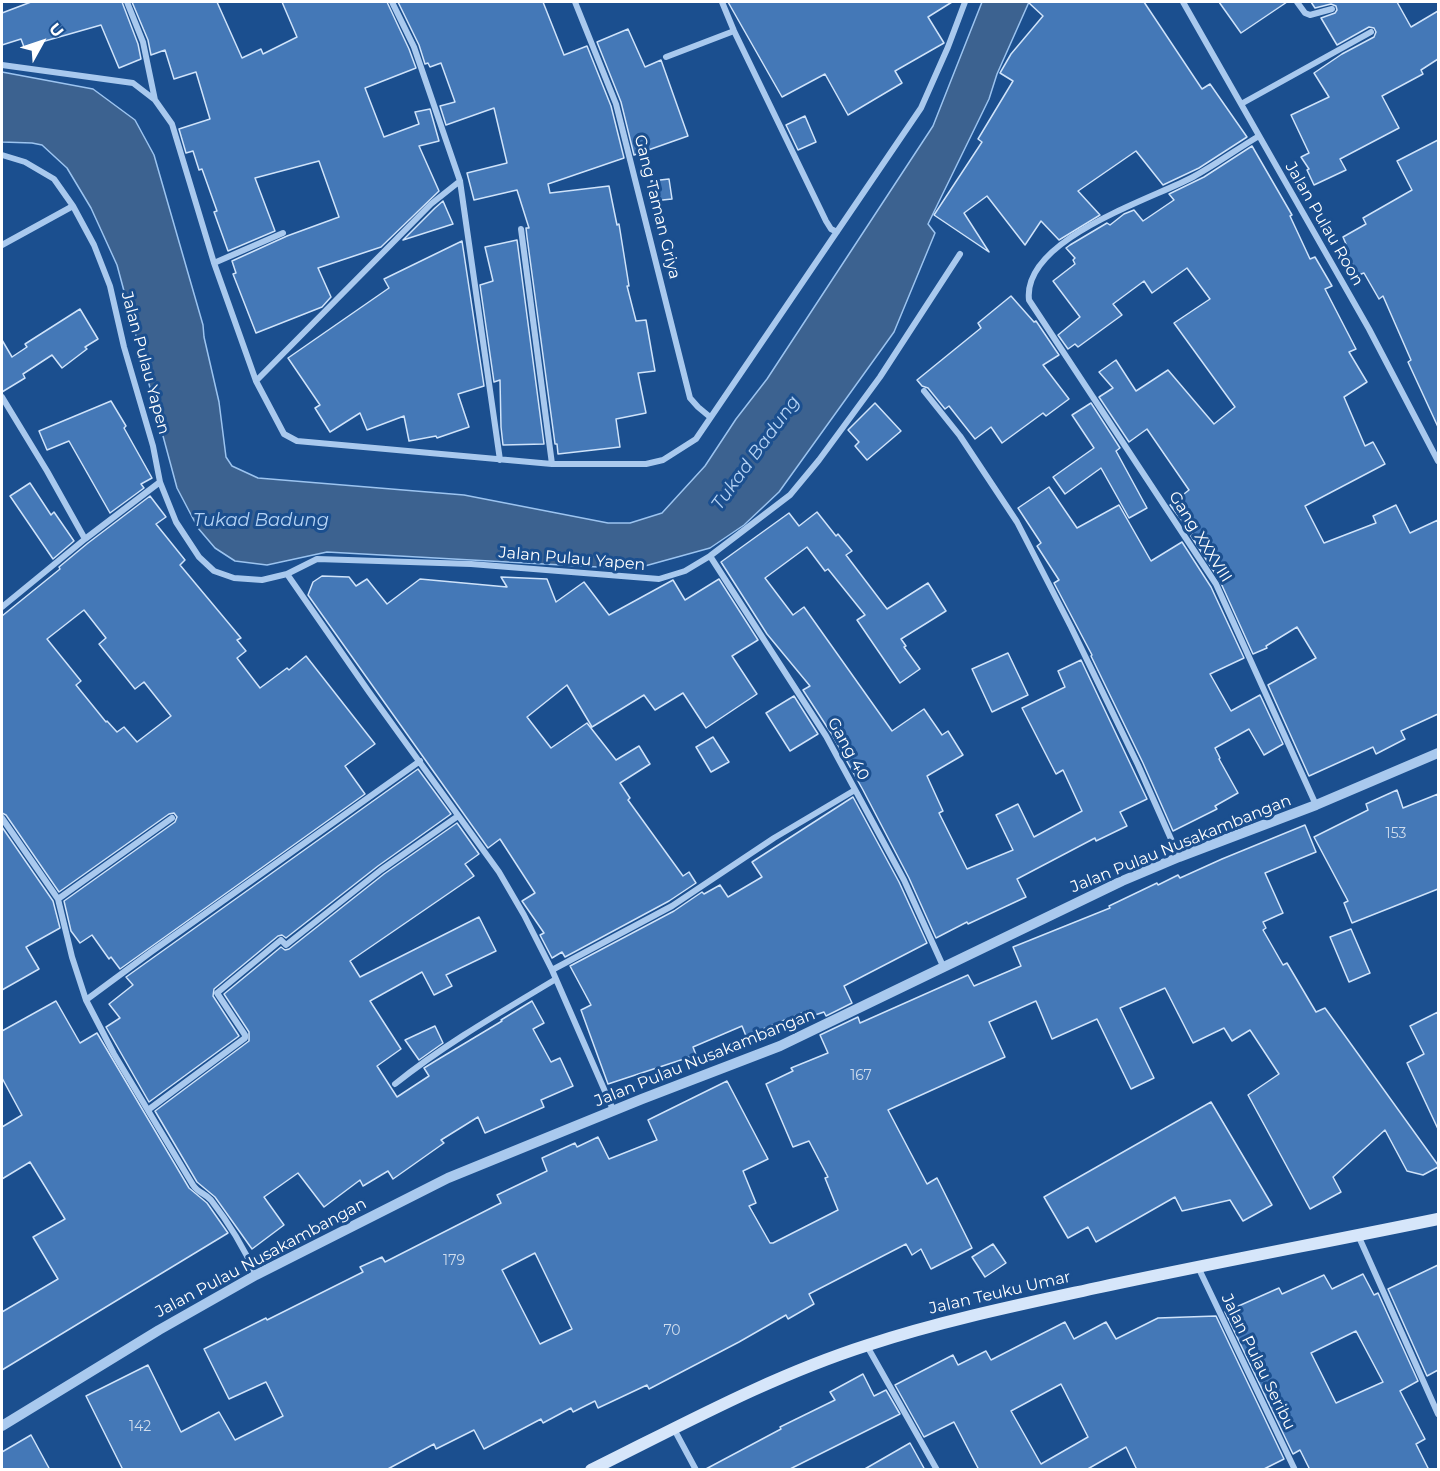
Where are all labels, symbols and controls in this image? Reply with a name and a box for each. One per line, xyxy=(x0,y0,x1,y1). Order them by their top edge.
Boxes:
north arrow xyxy=(12,12,72,72)
text: U xyxy=(45,19,67,41)
street label: Gang Taman Griya xyxy=(630,133,684,281)
street label: Jalan Pulau Roon xyxy=(1281,159,1367,289)
street label: Jalan Pulau Yapen xyxy=(117,290,173,436)
water label: Tukad Badung xyxy=(707,392,805,514)
street label: Gang XXXVIII xyxy=(1164,488,1236,586)
water label: Tukad Badung xyxy=(193,510,329,532)
street label: Jalan Pulau Yapen xyxy=(498,543,646,575)
street label: Gang 40 xyxy=(823,714,873,784)
street label: Jalan Pulau Nusakambangan xyxy=(1068,791,1294,897)
house number: 153 xyxy=(1386,826,1406,842)
street label: Jalan Pulau Nusakambangan xyxy=(592,1005,818,1111)
house number: 167 xyxy=(850,1068,872,1084)
street label: Jalan Pulau Nusakambangan xyxy=(152,1194,370,1322)
house number: 179 xyxy=(443,1253,465,1269)
street label: Jalan Teuku Umar xyxy=(927,1267,1073,1319)
street label: Jalan Pulau Seribu xyxy=(1217,1291,1299,1433)
house number: 70 xyxy=(663,1323,681,1339)
house number: 142 xyxy=(129,1419,151,1435)

